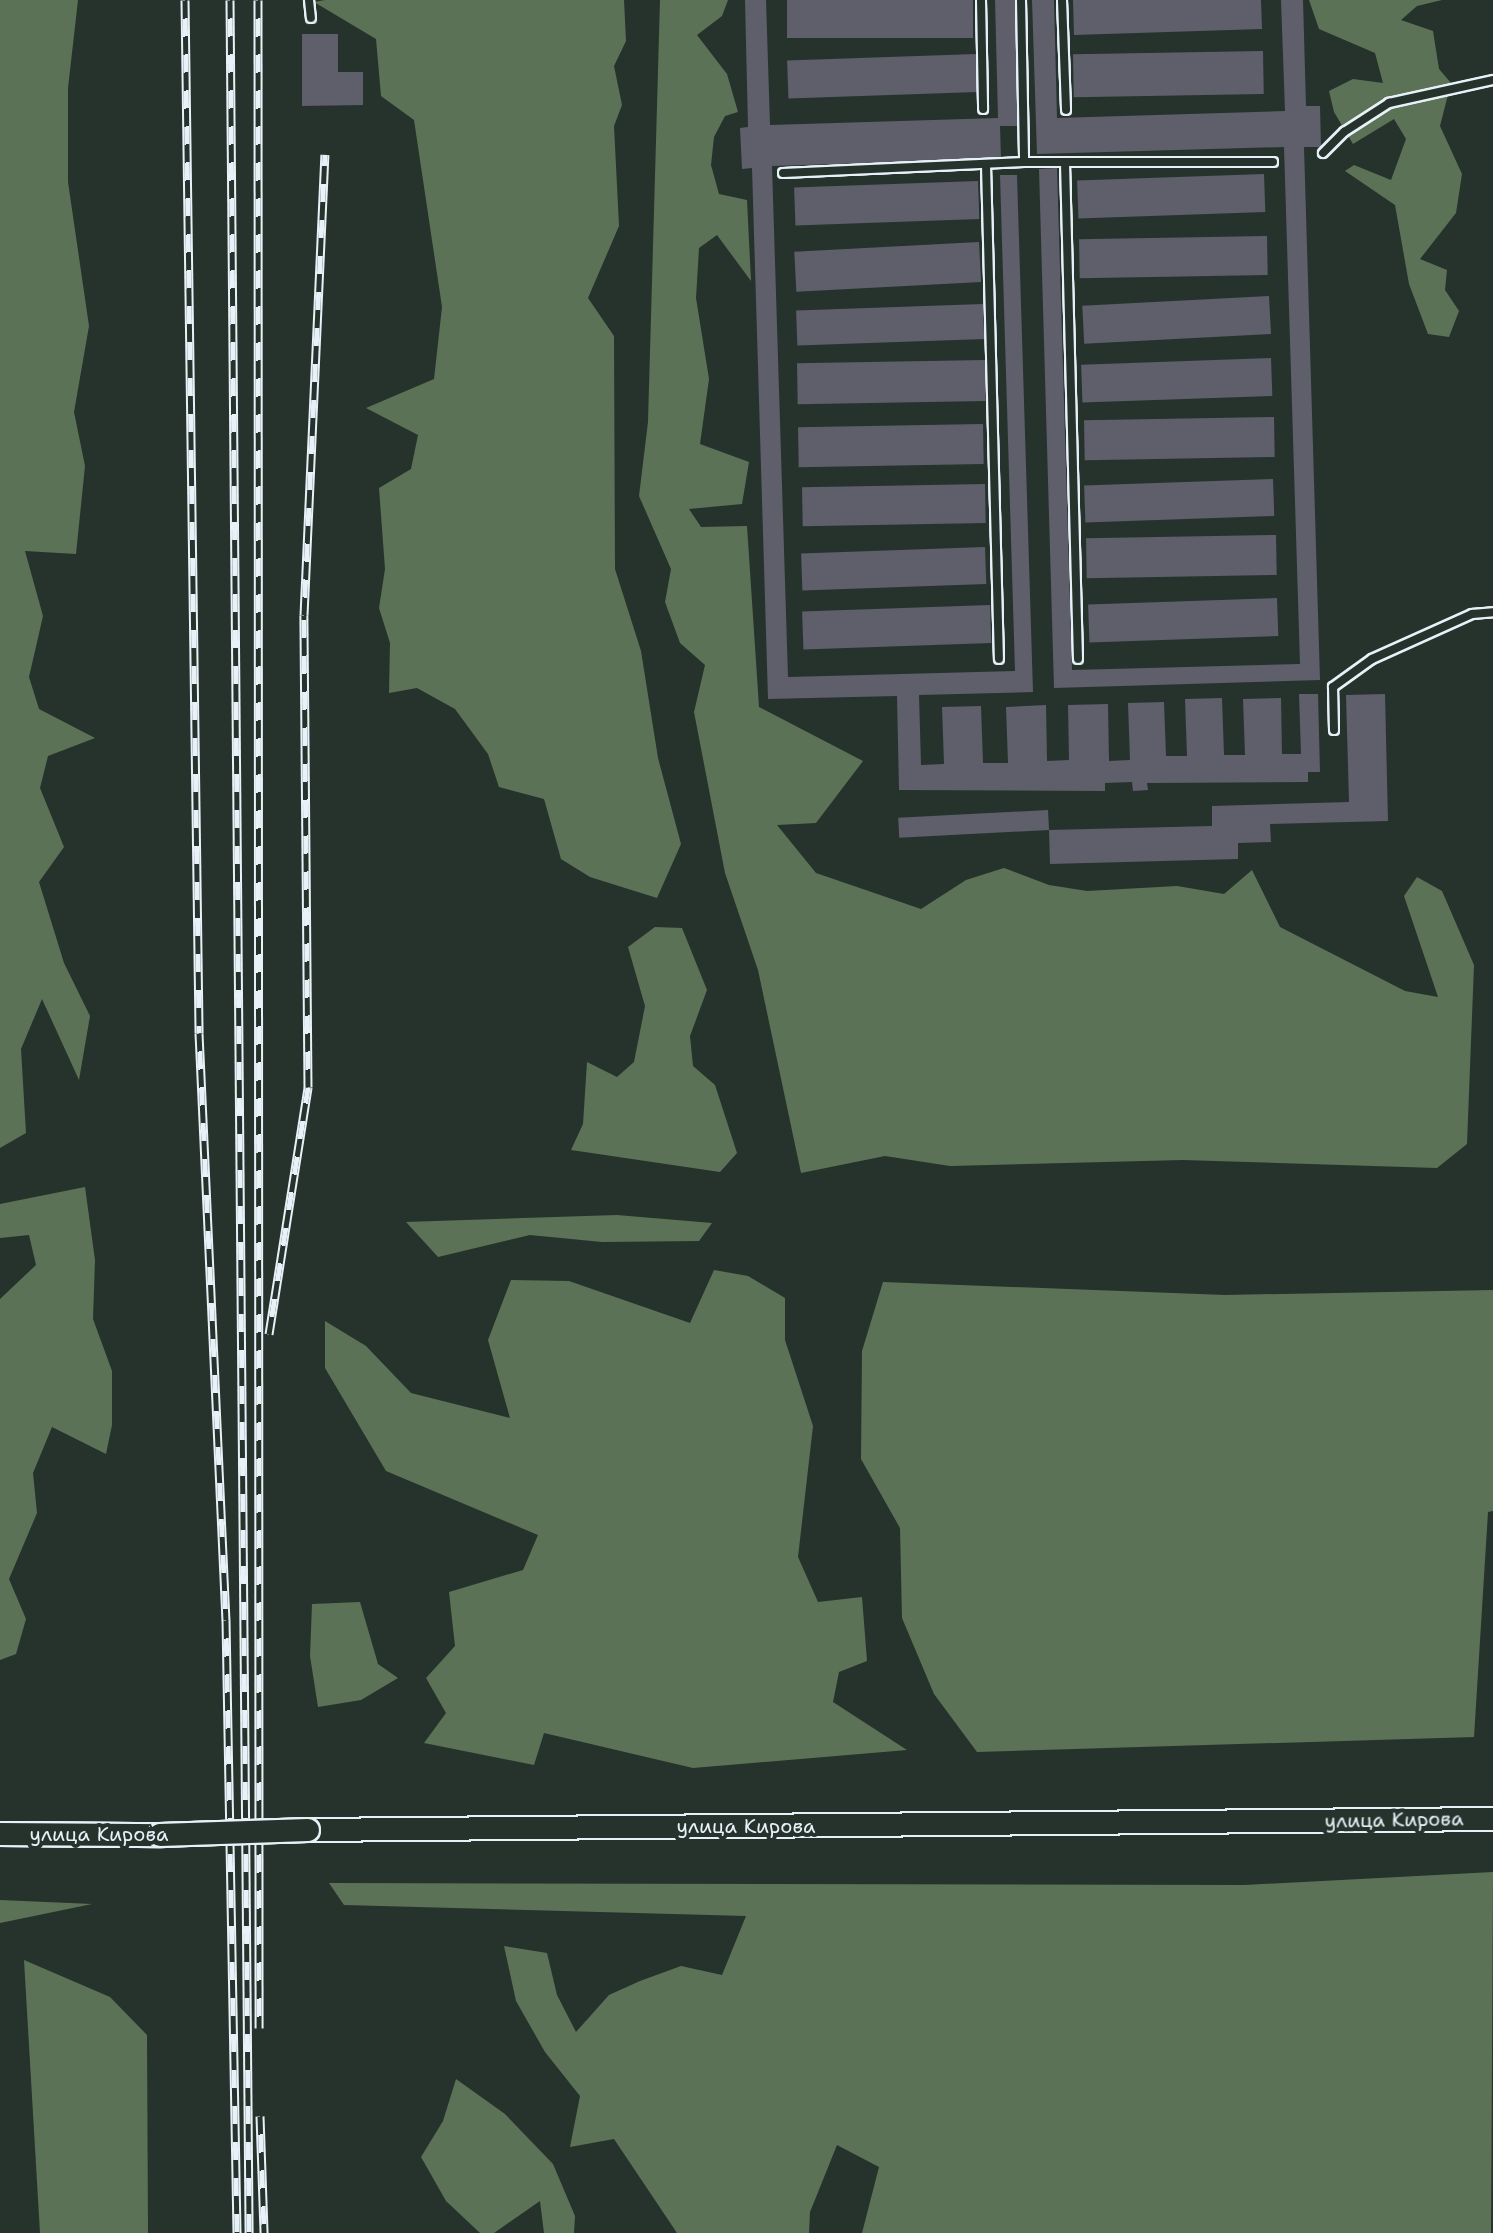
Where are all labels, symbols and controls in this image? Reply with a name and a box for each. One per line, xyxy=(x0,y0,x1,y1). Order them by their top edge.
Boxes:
street label: улица Кирова xyxy=(1324,1807,1464,1833)
street label: улица Кирова xyxy=(677,1814,815,1838)
street label: улица Кирова xyxy=(30,1822,168,1846)

